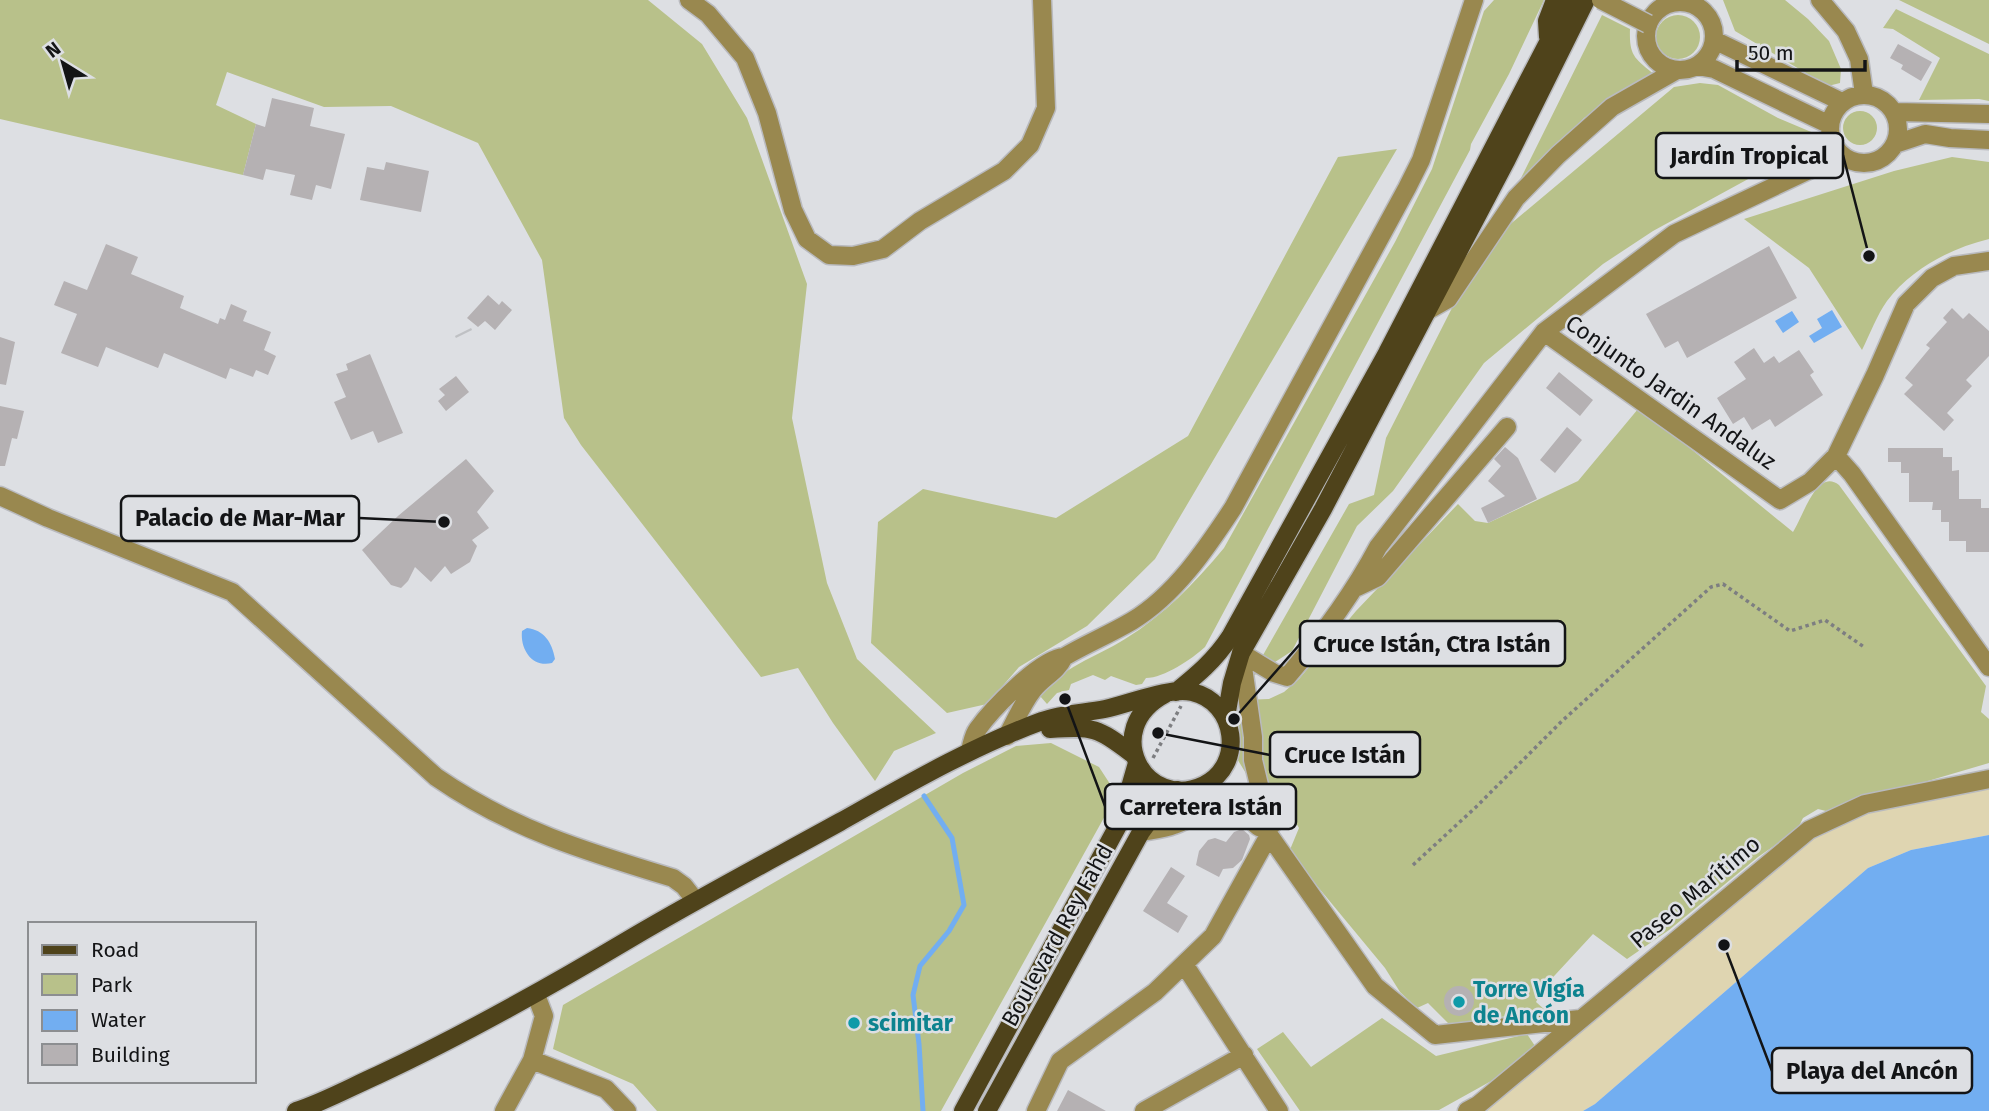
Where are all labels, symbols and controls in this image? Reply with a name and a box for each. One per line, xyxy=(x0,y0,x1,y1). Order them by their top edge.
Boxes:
north arrow xyxy=(28,28,98,98)
scale bar xyxy=(1737,28,1865,72)
text: N xyxy=(41,37,65,63)
text: 50 m xyxy=(1748,40,1794,66)
callout: Jardín Tropical xyxy=(1656,133,1843,178)
text: Jardín Tropical xyxy=(1669,142,1829,170)
street label: Conjunto Jardin Andaluz xyxy=(1560,309,1782,475)
callout: Palacio de Mar-Mar xyxy=(121,496,359,541)
text: Palacio de Mar-Mar xyxy=(135,504,345,532)
callout: Cruce Istán, Ctra Istán xyxy=(1300,621,1565,666)
text: Cruce Istán, Ctra Istán xyxy=(1313,630,1551,658)
callout: Cruce Istán xyxy=(1270,732,1420,777)
text: Cruce Istán xyxy=(1284,741,1406,769)
callout: Carretera Istán xyxy=(1105,784,1296,829)
text: Carretera Istán xyxy=(1120,793,1282,821)
street label: Paseo Marítimo xyxy=(1624,830,1766,954)
street label: Boulevard Rey Fahd xyxy=(995,839,1119,1031)
legend xyxy=(28,922,256,1083)
text: Road xyxy=(91,937,139,963)
text: Park xyxy=(91,972,133,998)
place label: Torre Vigía de Ancón xyxy=(1473,975,1585,1029)
marker: Torre Vigía de Ancón xyxy=(1451,994,1467,1010)
text: Water xyxy=(91,1007,146,1033)
place label: scimitar xyxy=(868,1009,954,1037)
marker: scimitar xyxy=(846,1015,862,1031)
text: Building xyxy=(91,1042,170,1068)
callout: Playa del Ancón xyxy=(1772,1048,1972,1093)
text: Playa del Ancón xyxy=(1786,1057,1958,1085)

